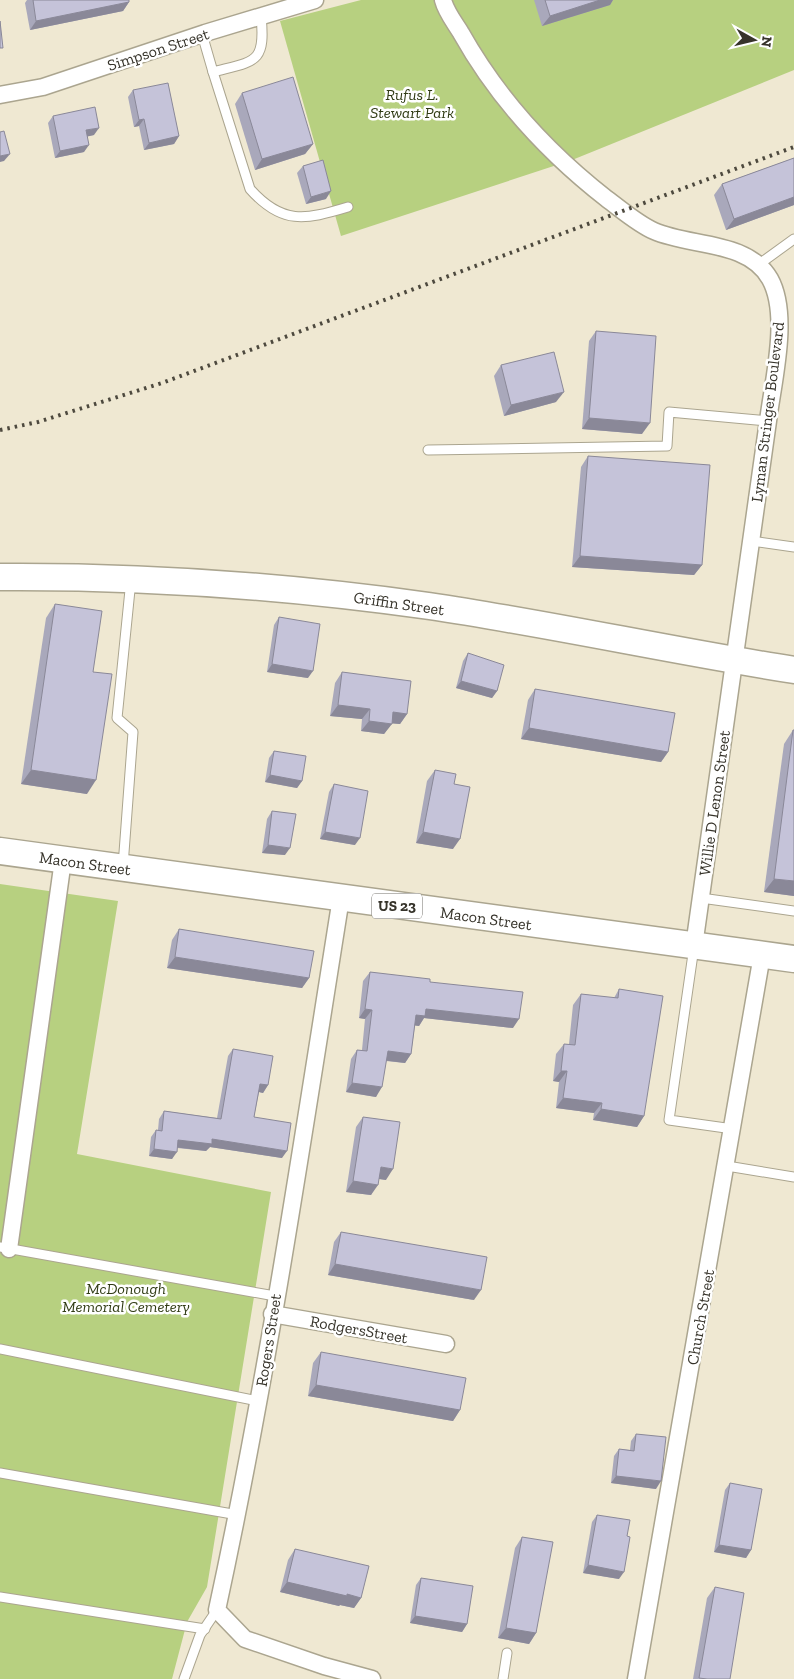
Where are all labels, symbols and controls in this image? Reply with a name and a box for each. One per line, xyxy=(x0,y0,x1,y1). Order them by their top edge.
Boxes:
north arrow xyxy=(729,15,779,65)
street label: Simpson Street xyxy=(105,24,211,75)
text: N xyxy=(757,35,776,49)
park label: Rufus L. Stewart Park xyxy=(370,85,454,122)
street label: Lyman Stringer Boulevard xyxy=(747,321,788,503)
street label: Griffin Street xyxy=(353,588,445,619)
street label: Willie D Lenon Street xyxy=(695,729,734,877)
street label: Macon Street xyxy=(38,848,132,879)
road number: US 23 xyxy=(372,894,422,918)
street label: Macon Street xyxy=(439,903,533,934)
street label: Church Street xyxy=(683,1268,718,1366)
park label: McDonough Memorial Cemetery xyxy=(62,1279,190,1316)
street label: Rogers Street xyxy=(252,1292,285,1388)
street label: RodgersStreet xyxy=(309,1312,409,1347)

